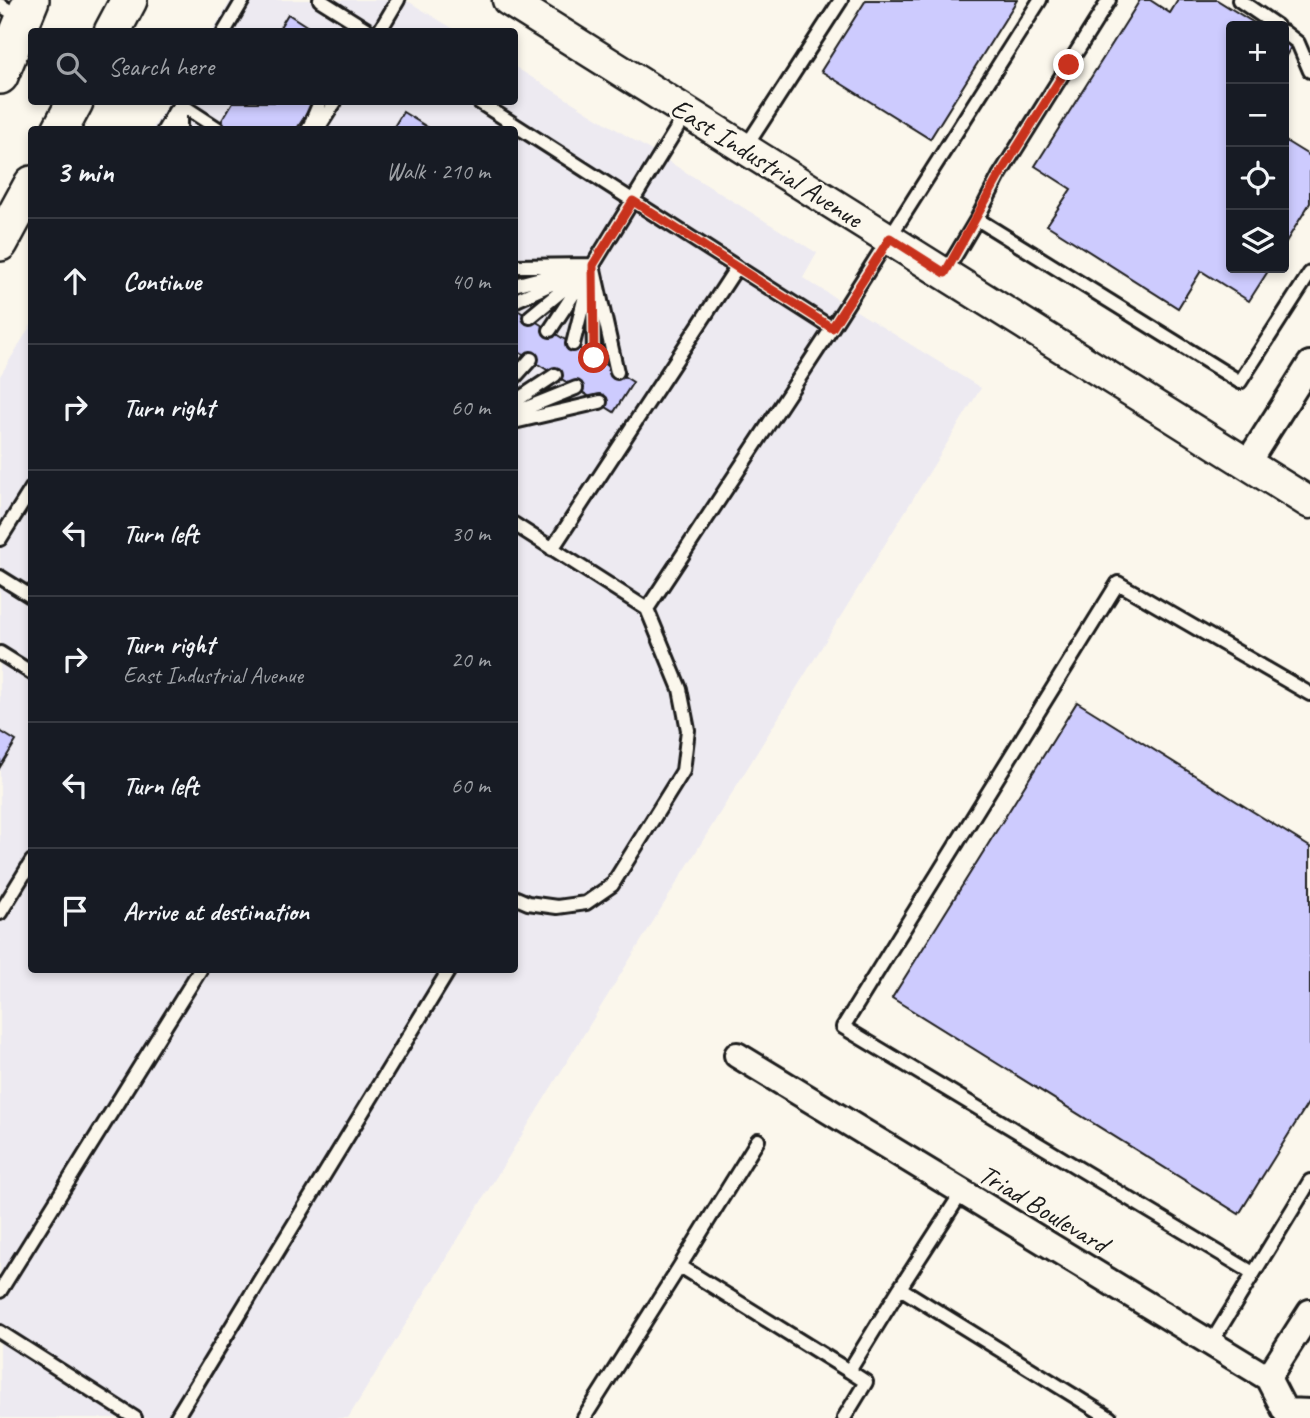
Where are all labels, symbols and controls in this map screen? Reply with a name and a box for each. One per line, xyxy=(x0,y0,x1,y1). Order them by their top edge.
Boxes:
map controls xyxy=(1226,21,1289,273)
button: + xyxy=(1226,21,1289,84)
search box xyxy=(28,28,518,105)
icon: search xyxy=(52,48,90,86)
route end xyxy=(1053,49,1084,80)
text: Search here xyxy=(108,50,214,83)
button: − xyxy=(1226,84,1289,147)
street label: East Industrial Avenue xyxy=(665,90,871,236)
button: locate xyxy=(1226,147,1289,210)
text: 3 min xyxy=(56,153,113,191)
text: Walk · 210 m xyxy=(386,157,490,186)
button: layers xyxy=(1226,210,1289,273)
icon: ahead xyxy=(56,262,94,300)
text: Continue xyxy=(123,265,201,298)
text: 40 m xyxy=(451,267,490,296)
route start xyxy=(578,342,609,373)
icon: right xyxy=(56,388,94,426)
text: Turn right xyxy=(123,391,214,424)
text: 60 m xyxy=(451,393,490,422)
icon: left xyxy=(56,514,94,552)
text: Turn left xyxy=(123,517,198,550)
text: 30 m xyxy=(451,519,490,548)
text: Turn right xyxy=(123,628,214,661)
icon: right xyxy=(56,640,94,678)
text: 20 m xyxy=(451,645,490,674)
text: East Industrial Avenue xyxy=(123,661,303,690)
icon: left xyxy=(56,766,94,804)
text: Turn left xyxy=(123,769,198,802)
text: 60 m xyxy=(451,771,490,800)
icon: arrive xyxy=(56,892,94,930)
text: Arrive at destination xyxy=(123,895,309,928)
street label: Triad Boulevard xyxy=(972,1156,1118,1263)

